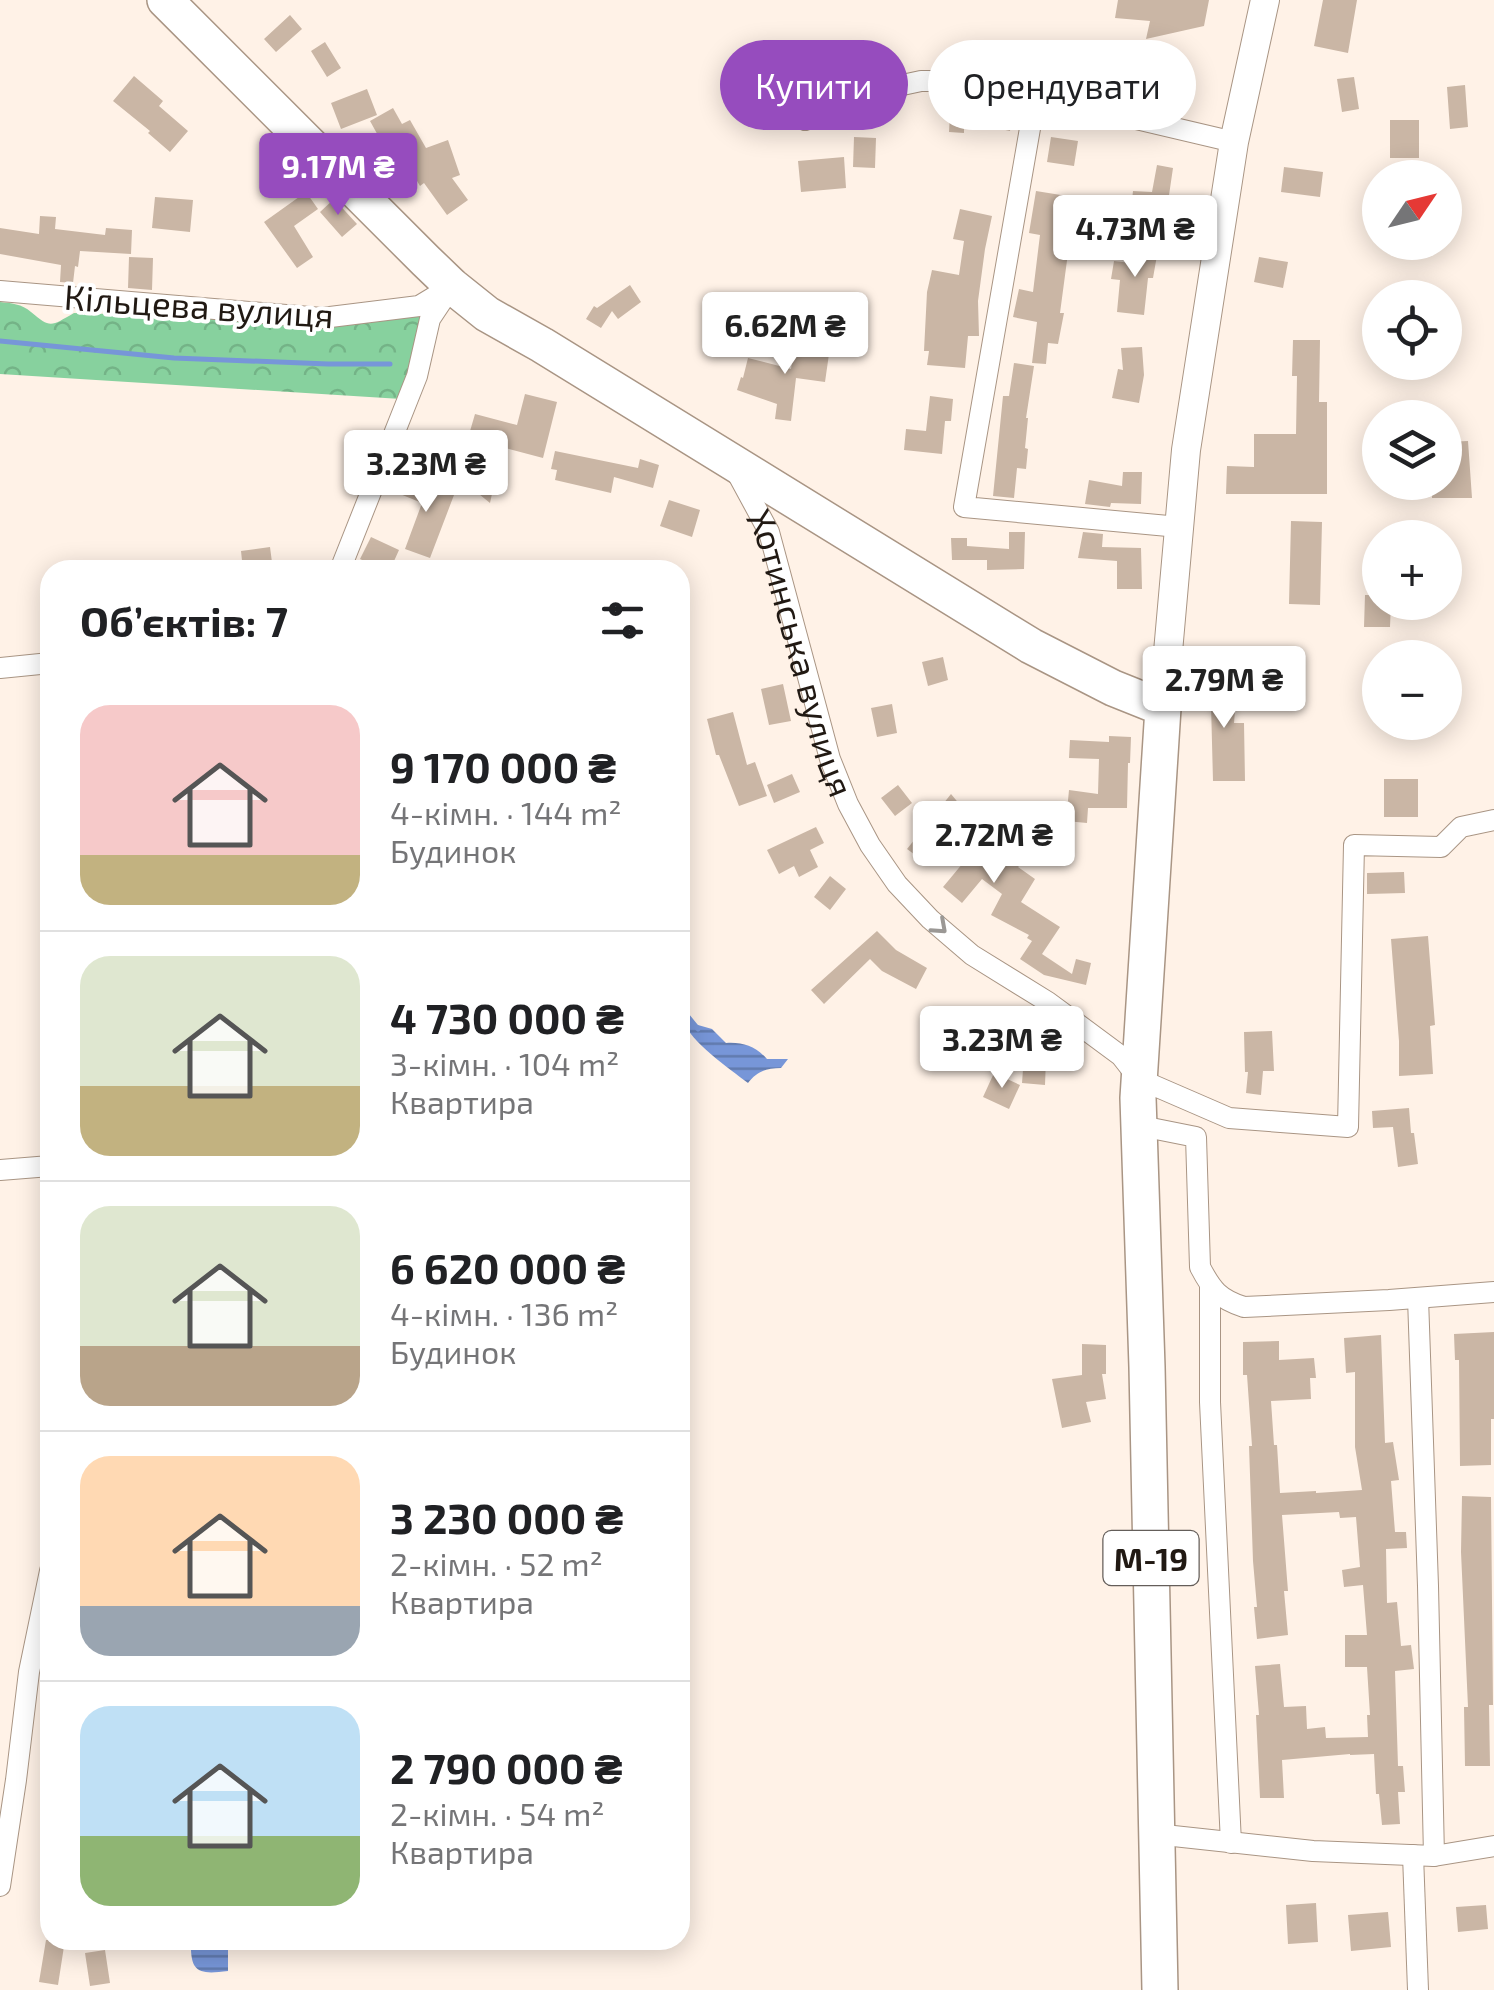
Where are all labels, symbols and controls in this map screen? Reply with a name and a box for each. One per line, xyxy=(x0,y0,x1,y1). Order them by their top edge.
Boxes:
chip: Купити xyxy=(720,40,908,130)
chip: Орендувати xyxy=(928,40,1196,130)
pin: 9.17M ₴ xyxy=(246,133,430,218)
text: 9.17M ₴ xyxy=(281,146,395,184)
north arrow xyxy=(1362,160,1462,260)
map controls xyxy=(1362,160,1462,740)
pin: 4.73M ₴ xyxy=(1043,195,1227,280)
text: 4.73M ₴ xyxy=(1075,208,1195,246)
street label: Кільцева вулиця xyxy=(63,275,335,336)
button: locate xyxy=(1362,280,1462,380)
pin: 6.62M ₴ xyxy=(693,292,877,377)
text: 6.62M ₴ xyxy=(724,305,846,343)
button: layers xyxy=(1362,400,1462,500)
pin: 3.23M ₴ xyxy=(334,430,518,515)
text: 3.23M ₴ xyxy=(366,443,486,481)
street label: Хотинська вулиця xyxy=(739,501,864,802)
button: + xyxy=(1362,520,1462,620)
icon: filters xyxy=(595,593,650,648)
text: Об’єктів: 7 xyxy=(80,595,288,645)
button: − xyxy=(1362,640,1462,740)
pin: 2.79M ₴ xyxy=(1132,646,1316,731)
text: 2.79M ₴ xyxy=(1165,659,1283,697)
text: 9 170 000 ₴ xyxy=(390,741,616,791)
icon: home xyxy=(160,745,280,865)
text: 4-кімн. · 144 m² xyxy=(390,793,621,831)
pin: 2.72M ₴ xyxy=(902,801,1086,886)
text: 2.72M ₴ xyxy=(935,814,1053,852)
text: Будинок xyxy=(390,831,516,869)
one-way arrow xyxy=(928,915,947,933)
text: 4 730 000 ₴ xyxy=(390,992,624,1042)
icon: home xyxy=(160,996,280,1116)
pin: 3.23M ₴ xyxy=(910,1006,1094,1091)
text: 3.23M ₴ xyxy=(942,1019,1062,1057)
text: 3-кімн. · 104 m² xyxy=(390,1044,619,1082)
text: Квартира xyxy=(390,1082,534,1120)
text: 6 620 000 ₴ xyxy=(390,1242,625,1292)
icon: home xyxy=(160,1246,280,1366)
text: 4-кімн. · 136 m² xyxy=(390,1294,618,1332)
text: Будинок xyxy=(390,1332,516,1370)
text: 3 230 000 ₴ xyxy=(390,1492,623,1542)
icon: home xyxy=(160,1496,280,1616)
road number: М-19 xyxy=(1104,1531,1198,1585)
text: 2-кімн. · 52 m² xyxy=(390,1544,603,1582)
text: Квартира xyxy=(390,1582,534,1620)
text: 2 790 000 ₴ xyxy=(390,1742,623,1792)
icon: home xyxy=(160,1746,280,1866)
text: 2-кімн. · 54 m² xyxy=(390,1794,605,1832)
text: Квартира xyxy=(390,1832,534,1870)

